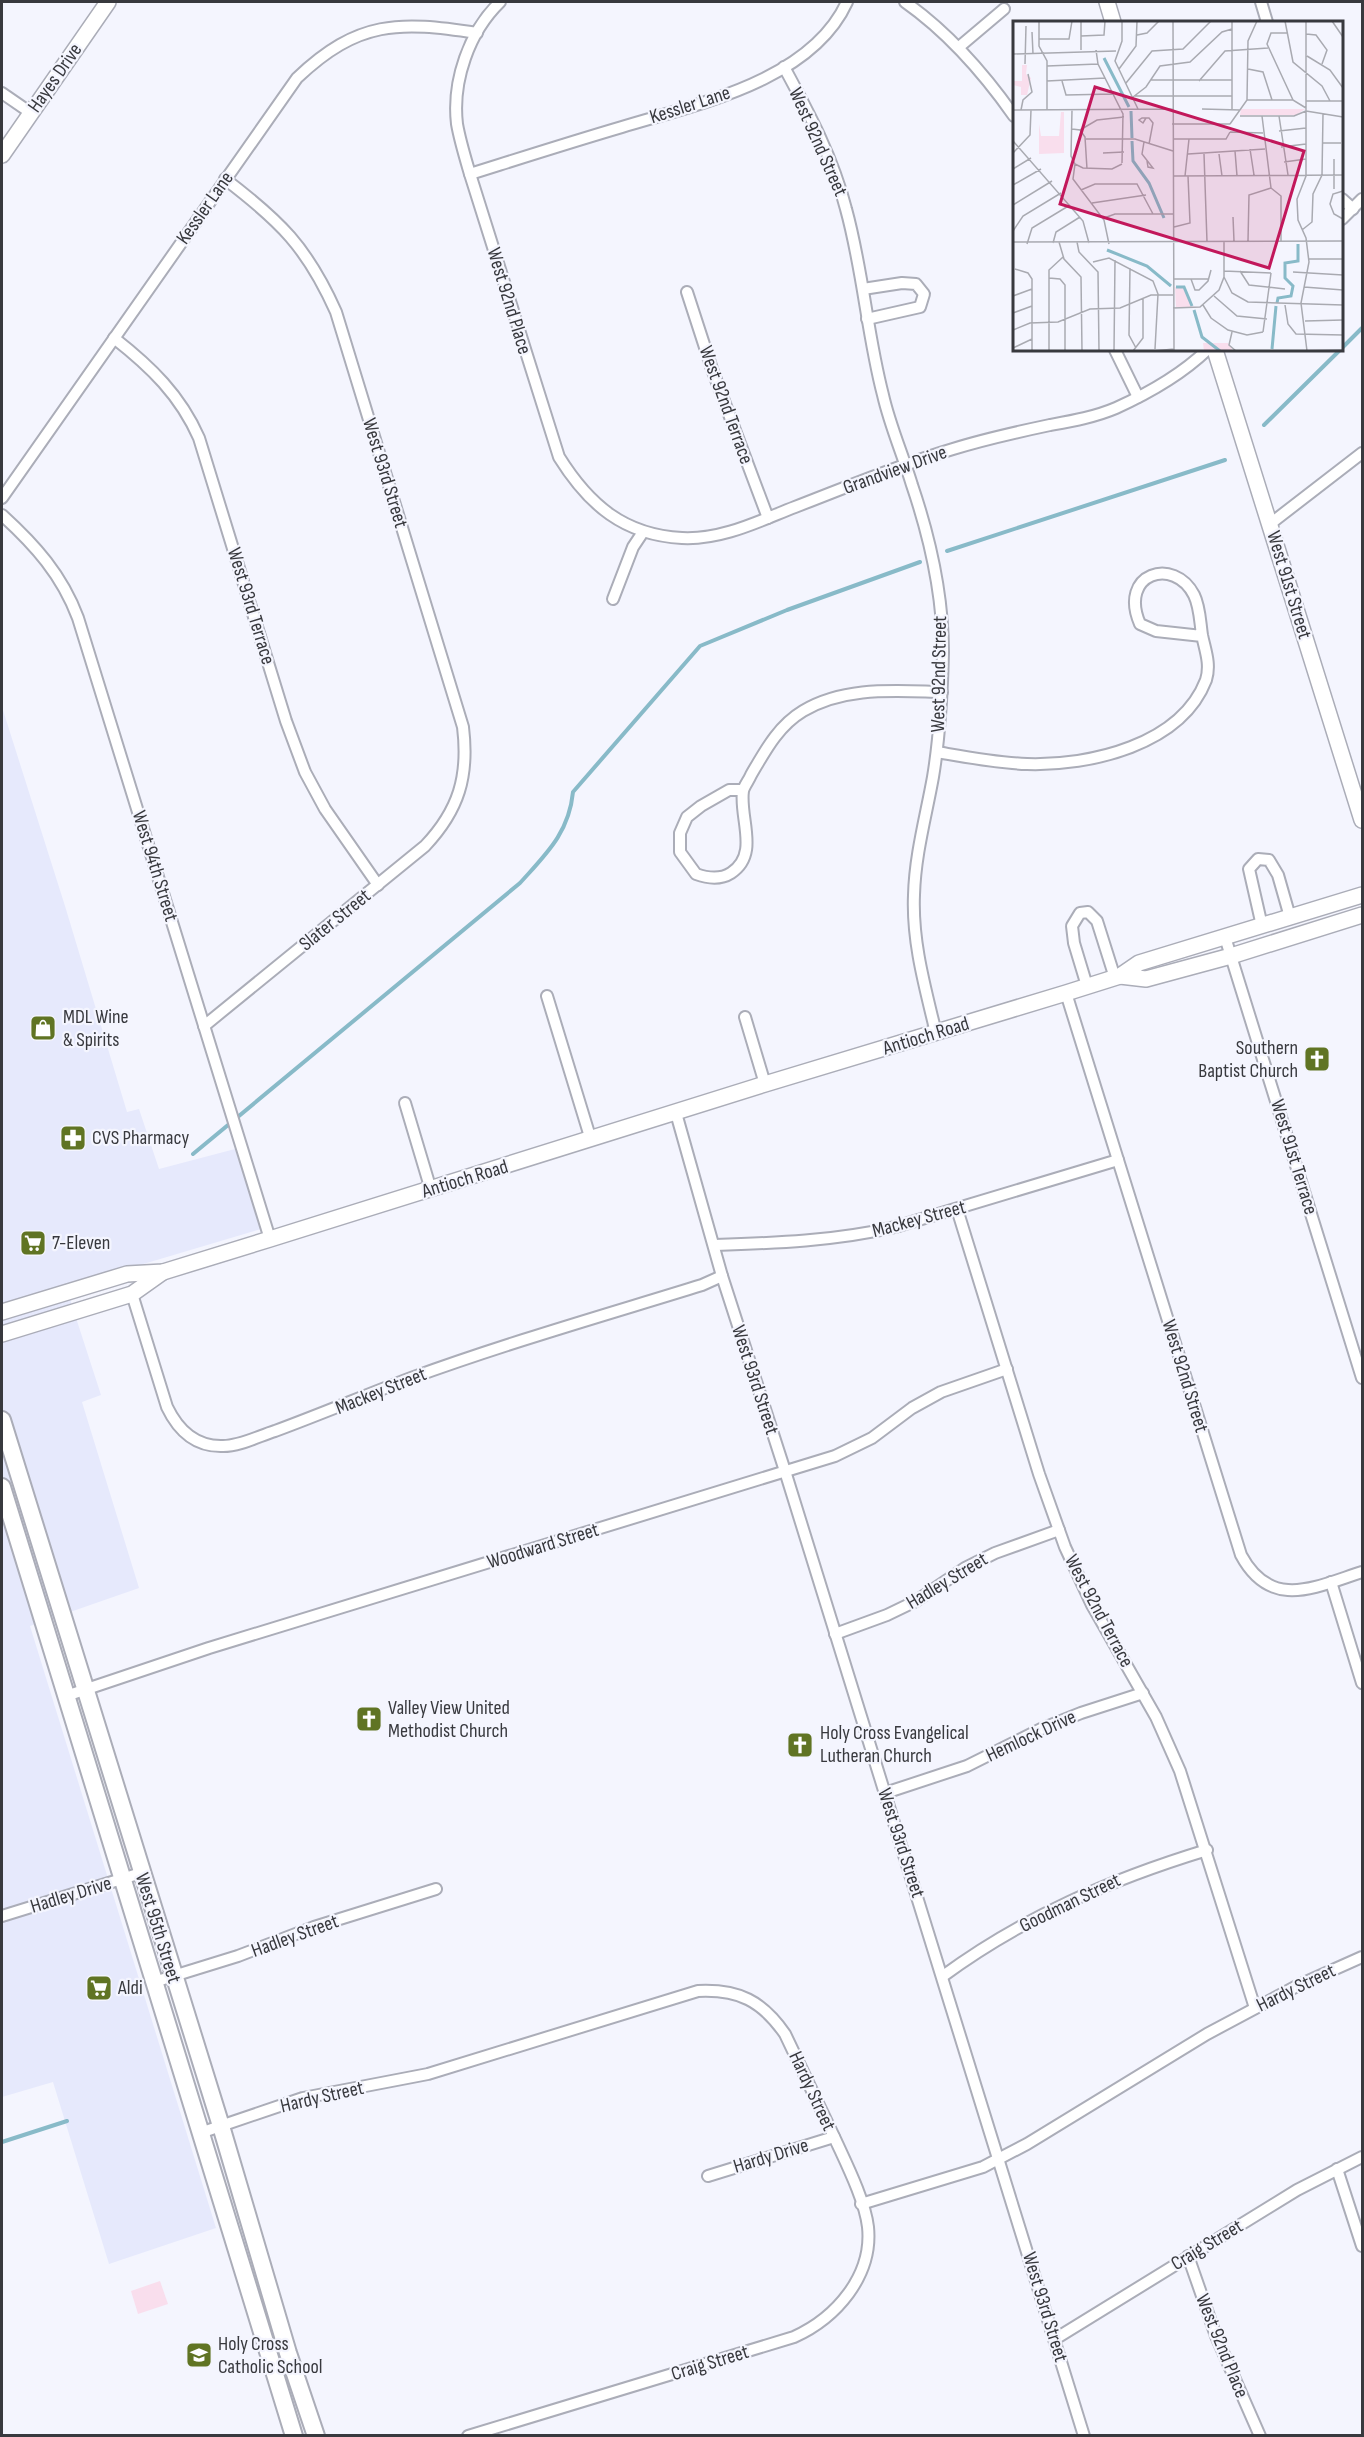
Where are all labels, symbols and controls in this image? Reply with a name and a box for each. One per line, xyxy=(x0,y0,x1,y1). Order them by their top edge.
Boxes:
inset map xyxy=(1013,21,1343,351)
street label: Hayes Drive xyxy=(23,39,87,117)
street label: Kessler Lane xyxy=(647,81,733,129)
street label: West 92nd Street xyxy=(783,84,853,200)
street label: Kessler Lane xyxy=(171,167,239,249)
street label: West 92nd Place xyxy=(481,245,537,357)
street label: West 92nd Terrace xyxy=(694,343,758,467)
street label: West 93rd Street xyxy=(357,415,413,531)
street label: Grandview Drive xyxy=(840,440,950,500)
street label: West 91st Street xyxy=(1261,528,1317,642)
street label: West 93rd Terrace xyxy=(222,545,280,667)
street label: West 92nd Street xyxy=(926,616,952,732)
street label: West 94th Street xyxy=(127,808,183,924)
street label: Slater Street xyxy=(294,884,376,956)
place label: MDL Wine & Spirits xyxy=(63,1005,129,1052)
street label: Antioch Road xyxy=(879,1012,972,1061)
shop icon: MDL Wine & Spirits xyxy=(28,1013,58,1043)
place label: Southern Baptist Church xyxy=(1198,1036,1298,1083)
church icon: Southern Baptist Church xyxy=(1302,1044,1332,1074)
street label: West 91st Terrace xyxy=(1265,1097,1323,1217)
pharmacy icon: CVS Pharmacy xyxy=(58,1123,88,1153)
place label: CVS Pharmacy xyxy=(92,1126,189,1150)
street label: Antioch Road xyxy=(418,1155,511,1204)
street label: Mackey Street xyxy=(870,1195,968,1243)
supermarket icon: 7-Eleven xyxy=(18,1228,48,1258)
place label: 7-Eleven xyxy=(52,1231,110,1255)
street label: West 92nd Street xyxy=(1156,1317,1214,1435)
street label: West 93rd Street xyxy=(726,1322,784,1438)
street label: Mackey Street xyxy=(332,1362,430,1420)
street label: Woodward Street xyxy=(484,1518,602,1574)
street label: Hadley Street xyxy=(902,1547,992,1615)
street label: West 92nd Terrace xyxy=(1059,1551,1139,1671)
place label: Valley View United Methodist Church xyxy=(388,1696,510,1743)
church icon: Valley View United Methodist Church xyxy=(354,1704,384,1734)
street label: Hemlock Drive xyxy=(982,1705,1080,1767)
place label: Holy Cross Evangelical Lutheran Church xyxy=(820,1721,969,1768)
church icon: Holy Cross Evangelical Lutheran Church xyxy=(785,1730,815,1760)
street label: West 93rd Street xyxy=(872,1785,930,1901)
street label: Goodman Street xyxy=(1016,1868,1124,1938)
street label: West 95th Street xyxy=(130,1870,186,1986)
street label: Hadley Drive xyxy=(27,1871,115,1919)
street label: Hadley Street xyxy=(248,1909,342,1963)
street label: Hardy Street xyxy=(1253,1959,1339,2017)
supermarket icon: Aldi xyxy=(84,1973,114,2003)
place label: Aldi xyxy=(117,1976,143,2000)
street label: Hardy Street xyxy=(783,2048,841,2134)
street label: Hardy Street xyxy=(278,2076,366,2118)
street label: Hardy Drive xyxy=(730,2133,812,2179)
street label: Craig Street xyxy=(1167,2214,1247,2276)
street label: West 93rd Street xyxy=(1017,2249,1073,2365)
street label: West 92nd Place xyxy=(1190,2290,1254,2402)
place label: Holy Cross Catholic School xyxy=(218,2332,323,2379)
school or university icon: Holy Cross Catholic School xyxy=(184,2340,214,2370)
street label: Craig Street xyxy=(668,2340,752,2386)

